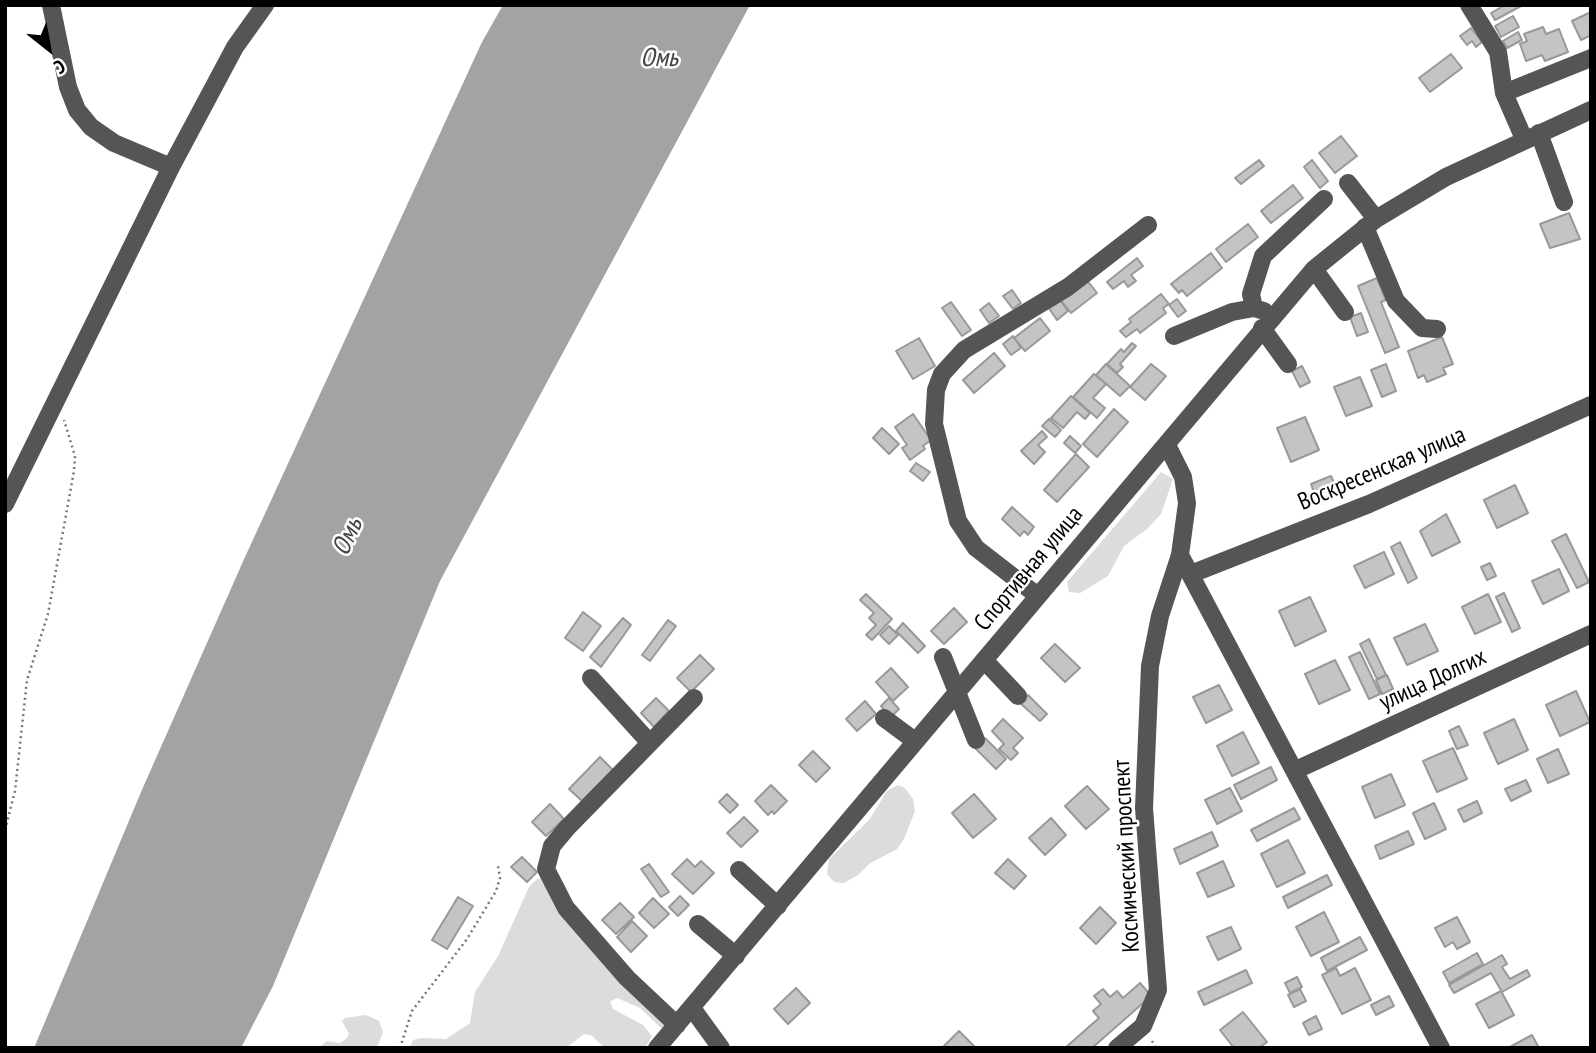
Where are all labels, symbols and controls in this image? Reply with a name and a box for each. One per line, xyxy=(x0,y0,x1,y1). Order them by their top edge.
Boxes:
north arrow xyxy=(14,14,84,84)
water label: Омь xyxy=(640,43,678,75)
text: С xyxy=(50,54,70,80)
street label: Воскресенская улица xyxy=(1294,421,1470,517)
street label: Спортивная улица xyxy=(969,501,1089,637)
water label: Омь xyxy=(326,513,370,561)
street label: улица Долгих xyxy=(1375,643,1491,717)
street label: Космический проспект xyxy=(1108,759,1146,953)

